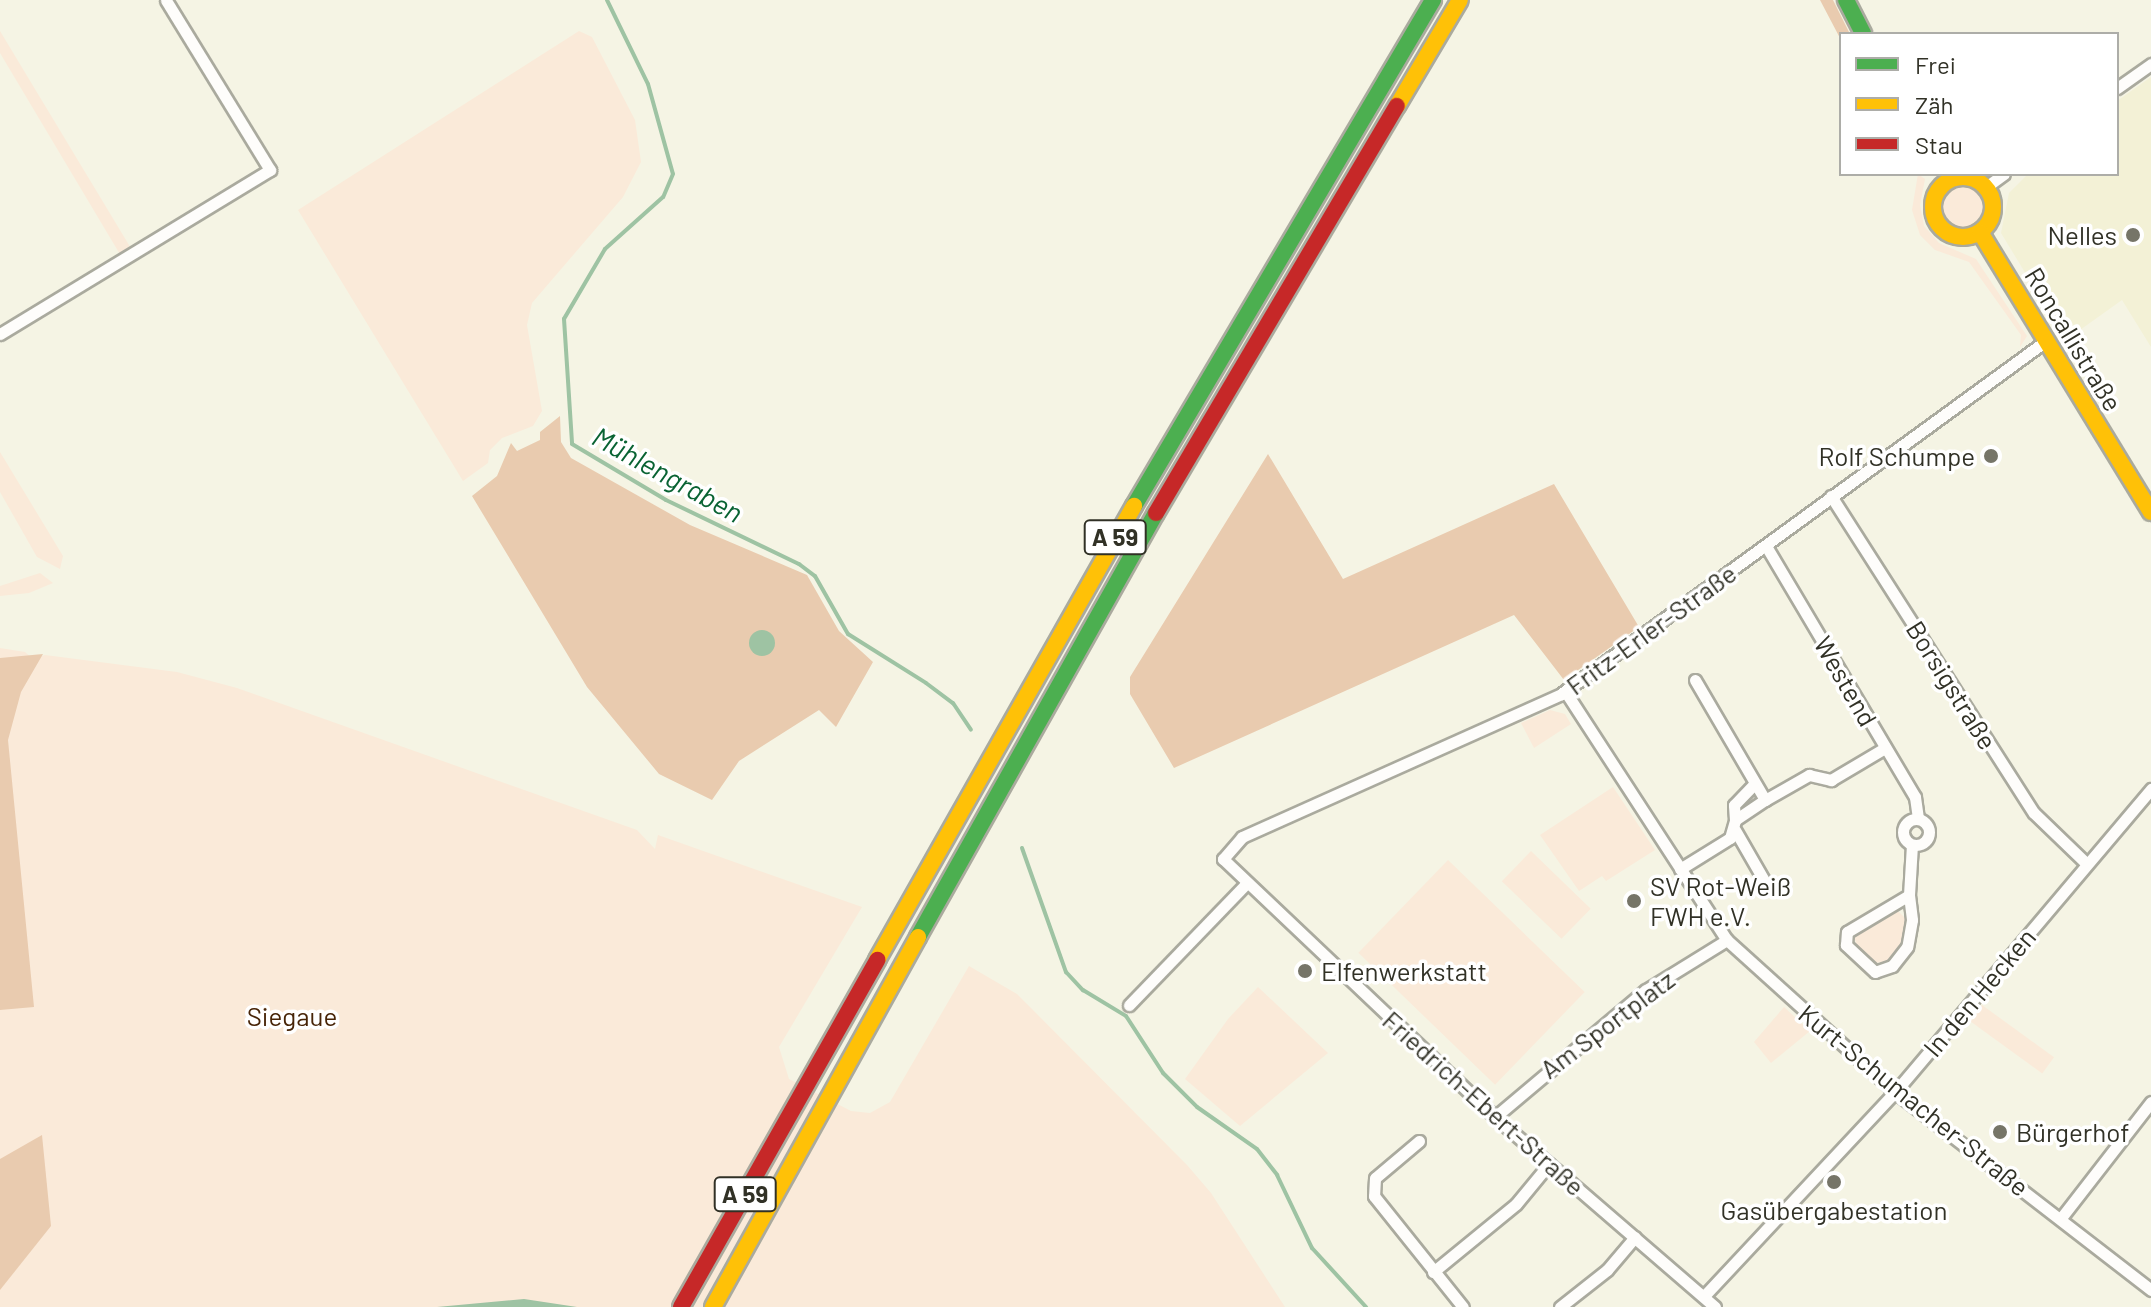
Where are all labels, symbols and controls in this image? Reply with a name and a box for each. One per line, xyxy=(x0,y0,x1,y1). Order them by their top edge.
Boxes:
legend xyxy=(1839,32,2119,176)
text: Frei xyxy=(1915,50,1956,79)
text: Zäh xyxy=(1915,90,1953,119)
text: Stau xyxy=(1915,130,1963,159)
place label: Nelles xyxy=(2047,219,2117,251)
marker: Nelles xyxy=(2124,226,2142,244)
street label: Roncallistraße xyxy=(2019,261,2129,417)
water label: Mühlengraben xyxy=(587,419,749,529)
place label: Rolf Schumpe xyxy=(1818,440,1975,472)
marker: Rolf Schumpe xyxy=(1982,447,2000,465)
road number: A 59 xyxy=(1083,517,1147,557)
street label: Fritz-Erler-Straße xyxy=(1560,557,1742,701)
street label: Borsigstraße xyxy=(1900,615,2004,755)
street label: Westend xyxy=(1808,630,1884,732)
place label: SV Rot-Weiß FWH e.V. xyxy=(1650,870,1791,932)
marker: SV Rot-Weiß FWH e.V. xyxy=(1625,892,1643,910)
street label: In den Hecken xyxy=(1916,921,2042,1063)
place label: Elfenwerkstatt xyxy=(1321,955,1487,987)
marker: Elfenwerkstatt xyxy=(1296,962,1314,980)
street label: Am Sportplatz xyxy=(1534,963,1680,1085)
street label: Kurt-Schumacher-Straße xyxy=(1793,998,2035,1202)
park label: Siegaue xyxy=(247,1000,337,1032)
street label: Friedrich-Ebert-Straße xyxy=(1377,1004,1591,1202)
place label: Bürgerhof xyxy=(2016,1116,2129,1148)
marker: Bürgerhof xyxy=(1991,1123,2009,1141)
marker: Gasübergabestation xyxy=(1825,1173,1843,1191)
road number: A 59 xyxy=(713,1174,777,1214)
place label: Gasübergabestation xyxy=(1721,1194,1947,1226)

